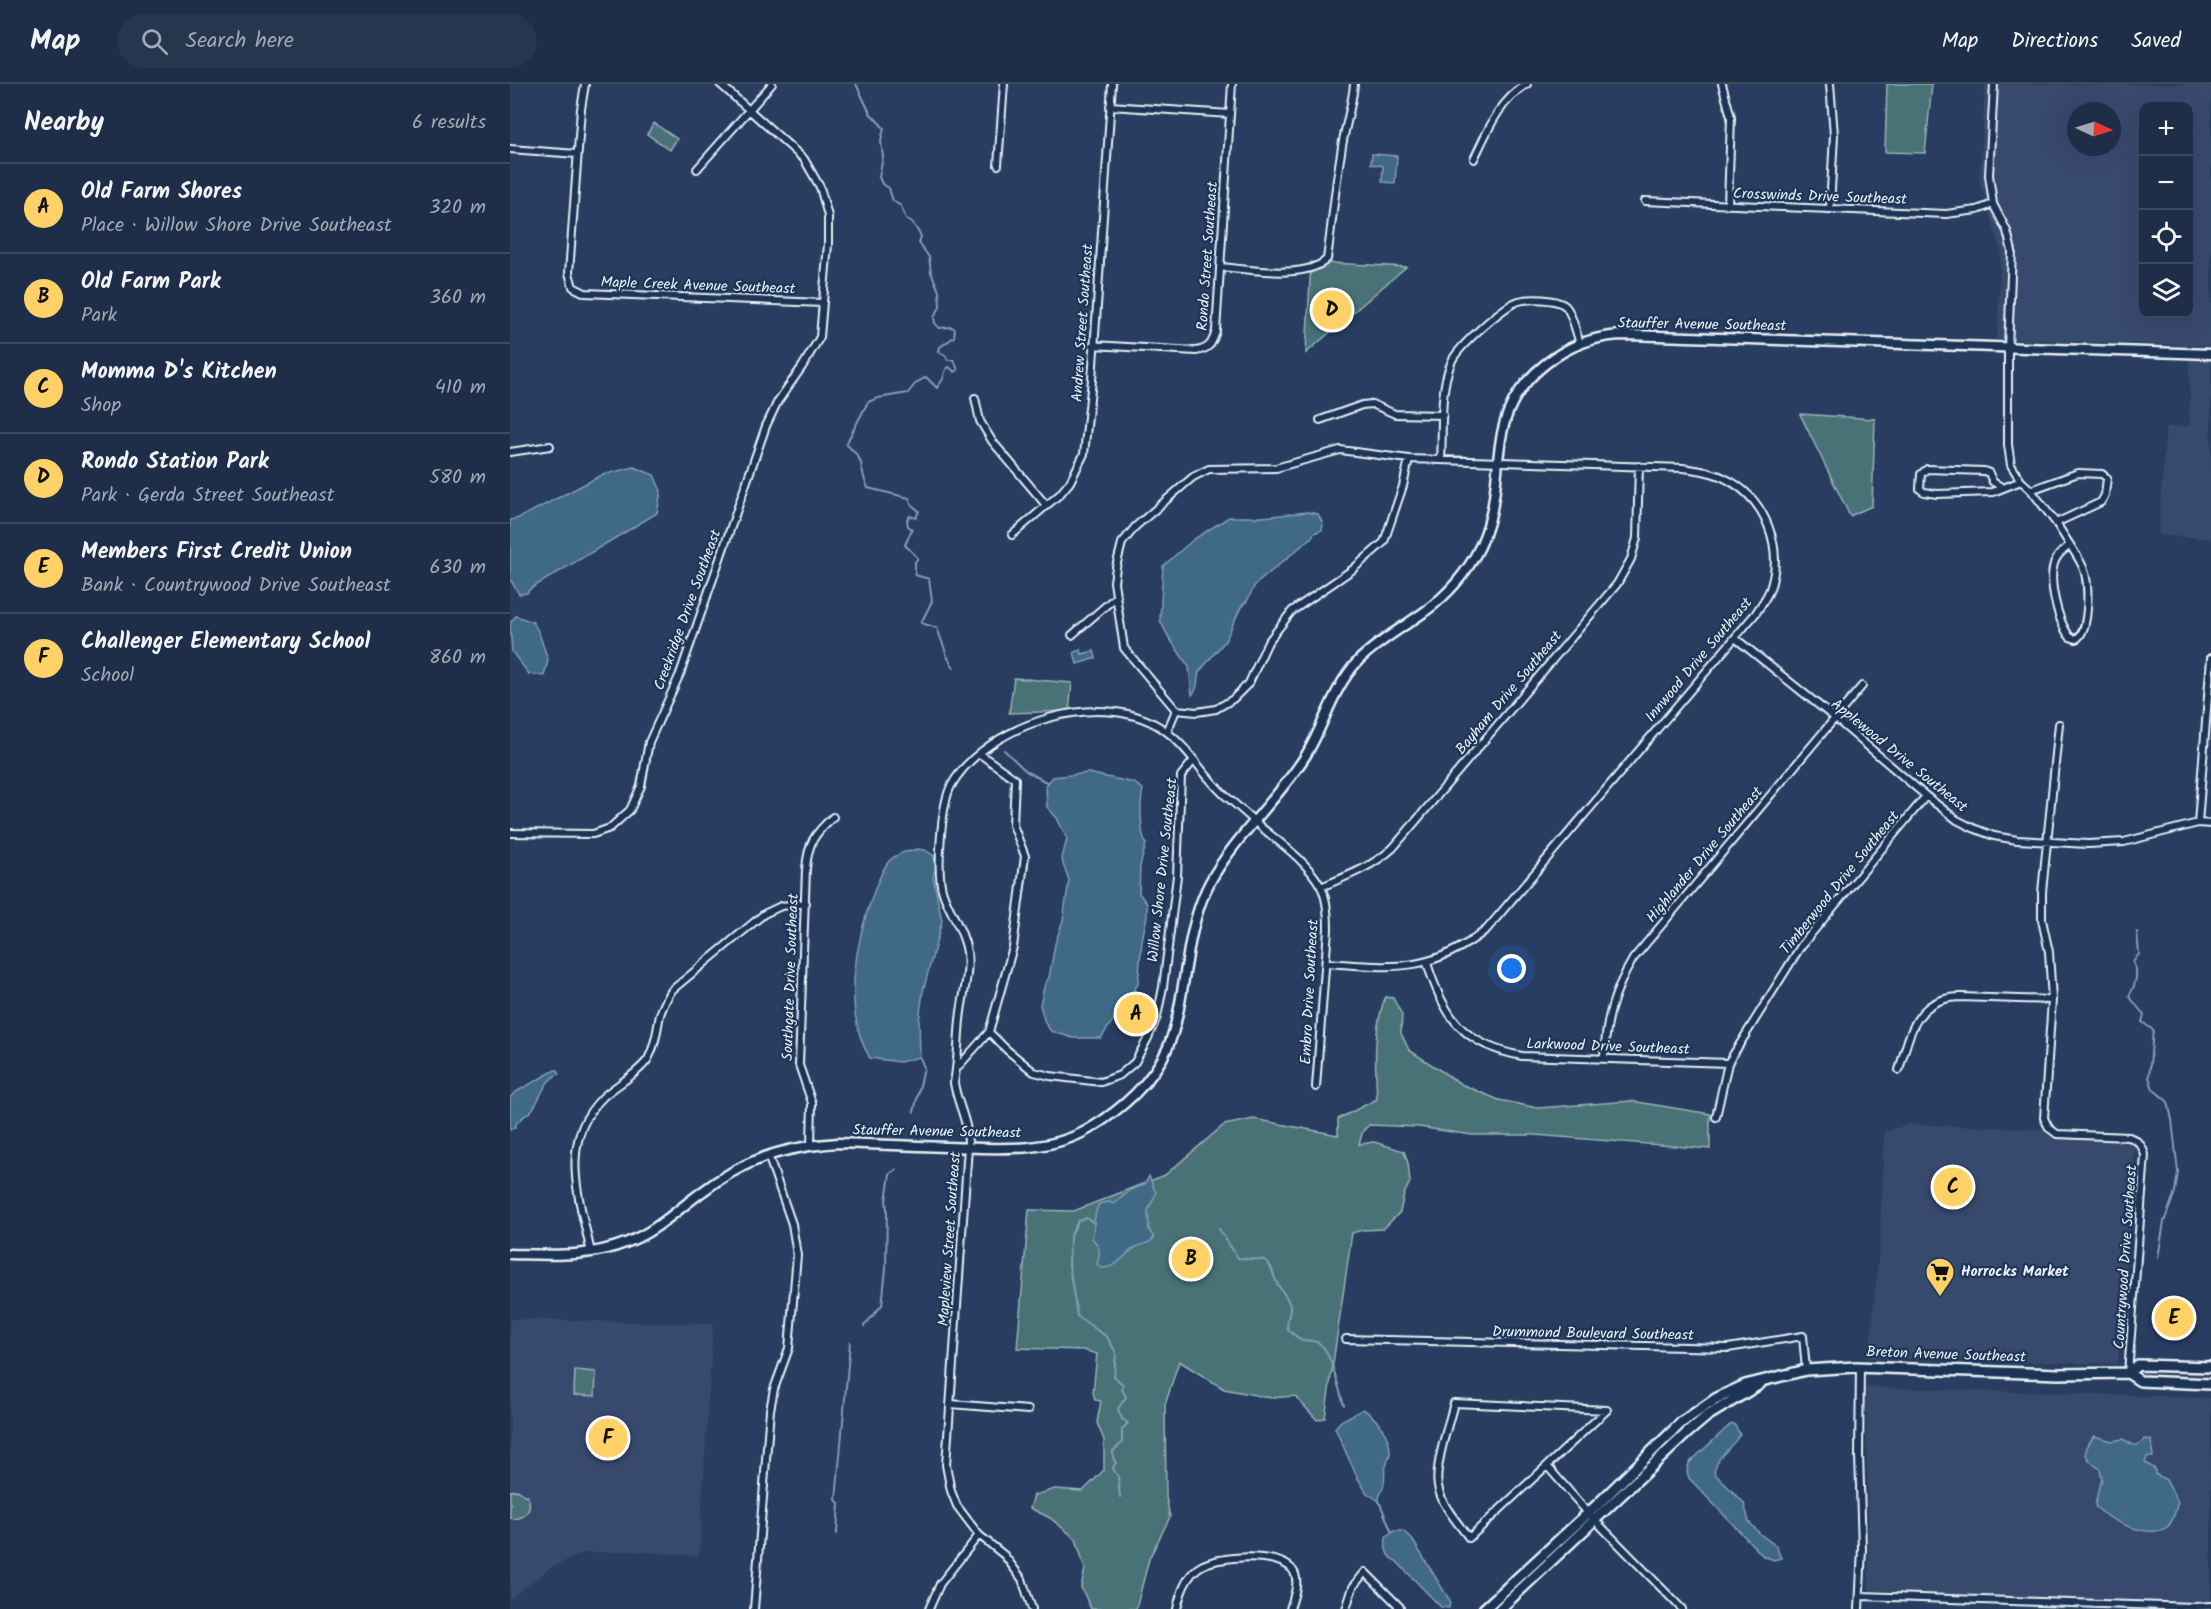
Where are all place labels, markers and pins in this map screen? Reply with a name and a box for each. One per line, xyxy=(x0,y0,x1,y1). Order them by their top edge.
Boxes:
pin: D xyxy=(1312,288,1352,332)
pin: A xyxy=(1116,992,1156,1036)
pin: C xyxy=(1934,1164,1972,1210)
pin: B xyxy=(1172,1236,1210,1282)
supermarket icon: Horrocks Market xyxy=(1924,1256,1956,1298)
place label: Horrocks Market xyxy=(1961,1260,2069,1284)
pin: E xyxy=(2154,1296,2194,1340)
pin: F xyxy=(588,1416,628,1460)

